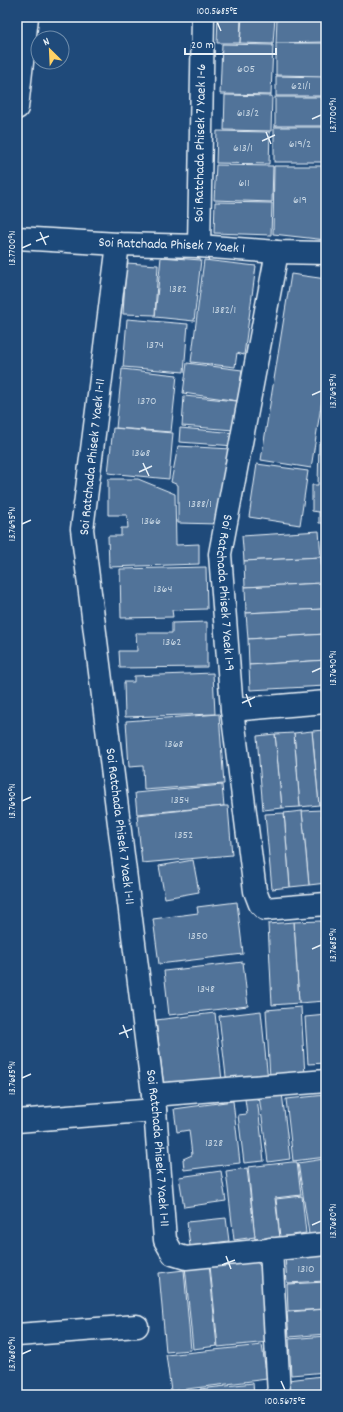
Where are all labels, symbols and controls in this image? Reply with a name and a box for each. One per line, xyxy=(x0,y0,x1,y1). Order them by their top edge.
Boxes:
text: 100.5685°E xyxy=(197,5,238,19)
north arrow xyxy=(30,30,70,70)
scale bar xyxy=(185,30,276,56)
text: N xyxy=(41,34,53,51)
text: 20 m xyxy=(191,37,214,54)
house number: 605 xyxy=(237,61,255,78)
street label: Soi Ratchada Phisek 7 Yaek 1-6 xyxy=(189,64,212,222)
house number: 621/1 xyxy=(291,78,311,95)
text: 13.7700°N xyxy=(327,97,341,133)
house number: 613/2 xyxy=(237,105,259,122)
house number: 619/2 xyxy=(289,136,311,153)
house number: 613/1 xyxy=(233,140,253,157)
house number: 611 xyxy=(238,175,250,192)
house number: 619 xyxy=(293,192,307,209)
text: 13.7700°N xyxy=(6,230,20,266)
street label: Soi Ratchada Phisek 7 Yaek 1 xyxy=(98,233,246,260)
house number: 1382 xyxy=(169,281,187,298)
house number: 1382/1 xyxy=(212,302,236,319)
house number: 1374 xyxy=(146,337,164,354)
text: 13.7695°N xyxy=(327,374,341,408)
street label: Soi Ratchada Phisek 7 Yaek 1-11 xyxy=(75,378,111,536)
house number: 1370 xyxy=(137,393,157,410)
house number: 1368 xyxy=(132,445,151,462)
house number: 1388/1 xyxy=(188,496,212,513)
text: 13.7695°N xyxy=(6,507,20,541)
house number: 1366 xyxy=(141,513,161,530)
street label: Soi Ratchada Phisek 7 Yaek 1-9 xyxy=(210,513,239,672)
house number: 1364 xyxy=(154,581,172,598)
house number: 1362 xyxy=(162,634,182,651)
text: 13.7690°N xyxy=(327,650,341,686)
house number: 1368 xyxy=(165,736,184,753)
street label: Soi Ratchada Phisek 7 Yaek 1-11 xyxy=(100,747,139,906)
text: 13.7690°N xyxy=(6,783,20,819)
house number: 1354 xyxy=(171,792,189,809)
house number: 1352 xyxy=(175,827,193,844)
house number: 1350 xyxy=(188,928,208,945)
text: 13.7685°N xyxy=(327,928,341,962)
house number: 1348 xyxy=(197,981,215,998)
text: 13.7685°N xyxy=(6,1061,20,1095)
street label: Soi Ratchada Phisek 7 Yaek 1-11 xyxy=(140,1068,174,1227)
house number: 1328 xyxy=(205,1135,223,1152)
text: 13.7680°N xyxy=(327,1204,341,1238)
house number: 1310 xyxy=(297,1261,315,1278)
text: 13.7680°N xyxy=(6,1337,20,1371)
text: 100.5675°E xyxy=(265,1395,306,1409)

